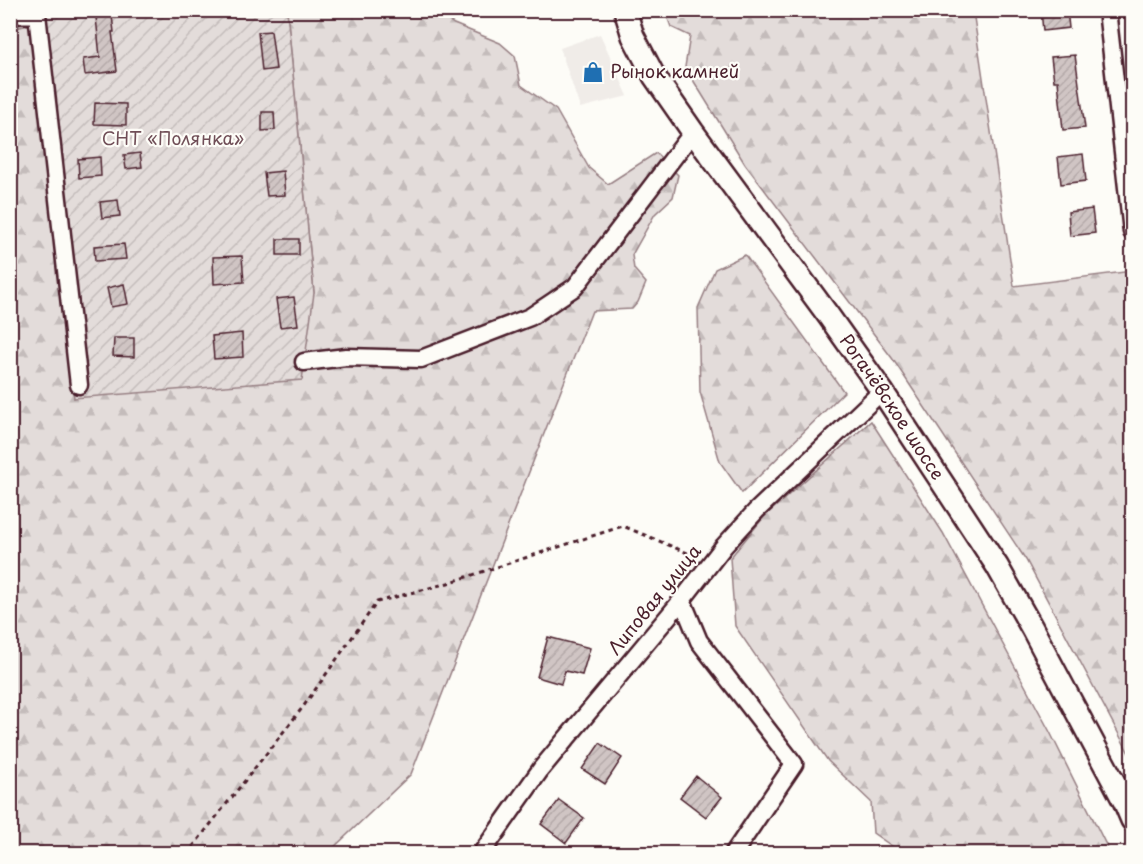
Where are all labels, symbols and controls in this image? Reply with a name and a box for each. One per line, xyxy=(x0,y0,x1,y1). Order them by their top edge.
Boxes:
place label: Рынок камней xyxy=(610,57,739,84)
shop icon: Рынок камней xyxy=(581,60,605,84)
park label: СНТ «Полянка» xyxy=(102,124,244,151)
street label: Рогачёвское шоссе xyxy=(834,328,952,485)
street label: Липовая улица xyxy=(601,537,707,660)

